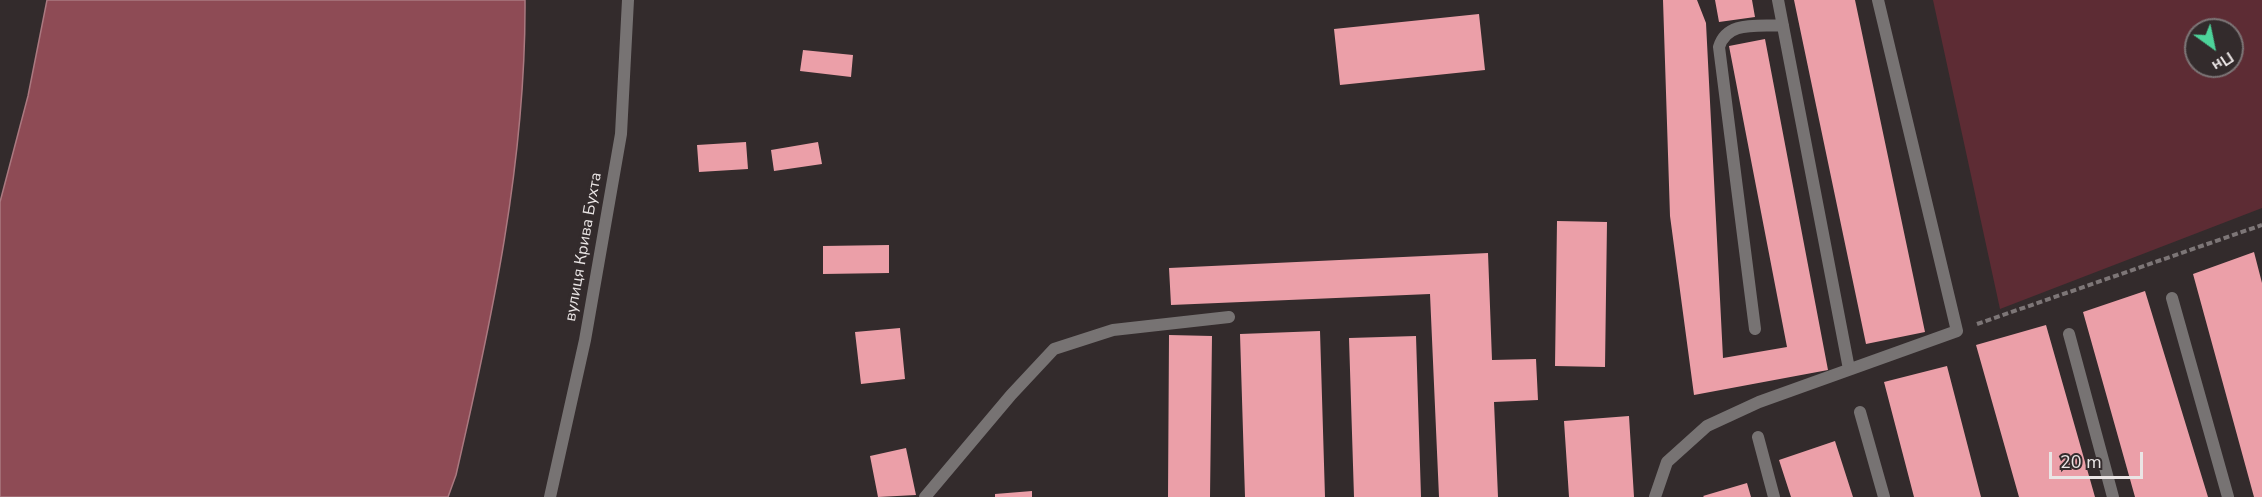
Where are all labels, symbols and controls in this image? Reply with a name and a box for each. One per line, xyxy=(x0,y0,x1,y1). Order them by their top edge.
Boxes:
north arrow xyxy=(2184,18,2244,78)
text: Пн xyxy=(2207,46,2238,77)
street label: вулиця Крива Бухта xyxy=(561,171,607,323)
scale bar xyxy=(2052,440,2146,478)
text: 20 m xyxy=(2060,450,2102,474)

